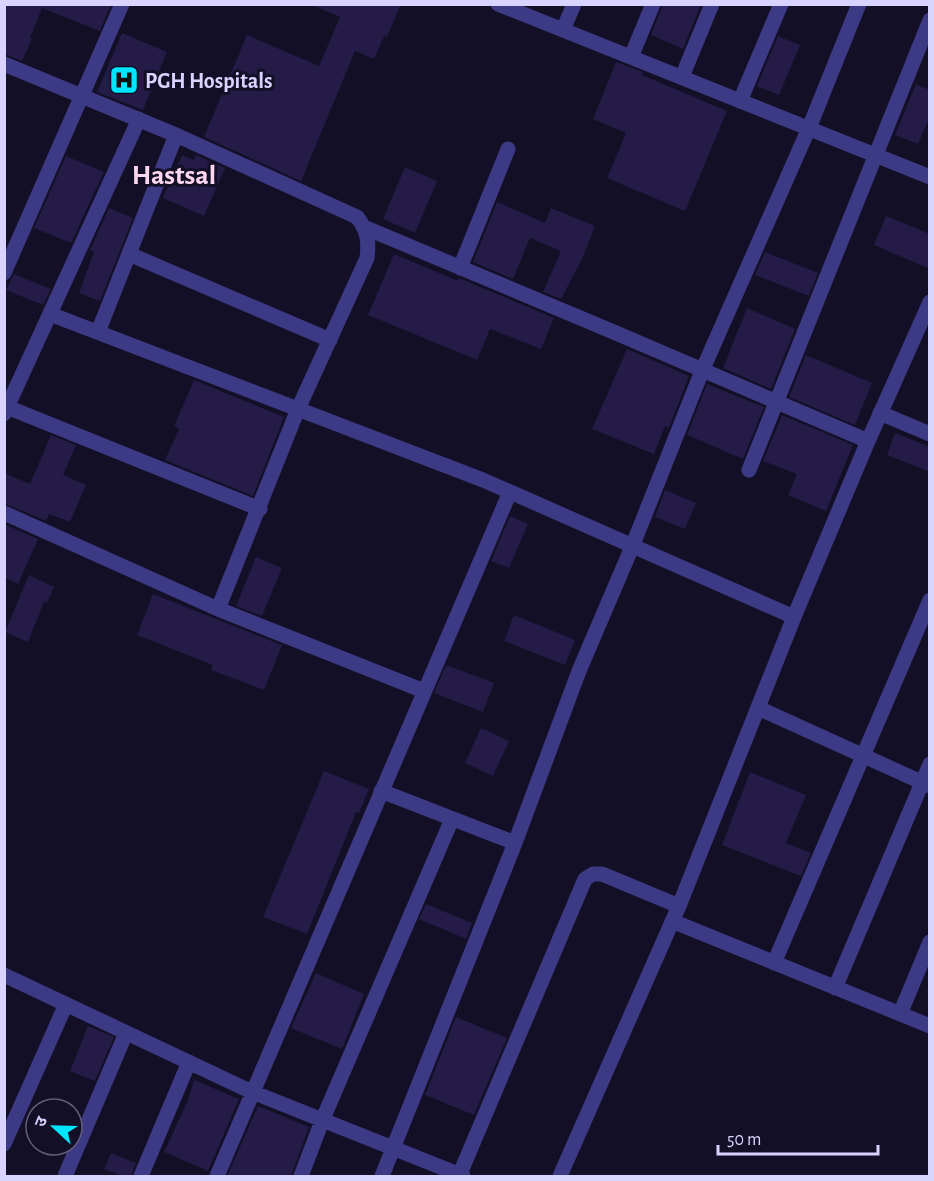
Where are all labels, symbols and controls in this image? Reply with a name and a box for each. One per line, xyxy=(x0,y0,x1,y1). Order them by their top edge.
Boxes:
hospital icon: PGH Hospitals xyxy=(108,64,140,96)
place label: PGH Hospitals xyxy=(145,70,273,92)
district label: Hastsal xyxy=(132,162,216,190)
north arrow xyxy=(24,1097,84,1157)
text: उ xyxy=(32,1114,50,1129)
scale bar xyxy=(718,1118,878,1156)
text: 50 m xyxy=(727,1131,761,1149)

